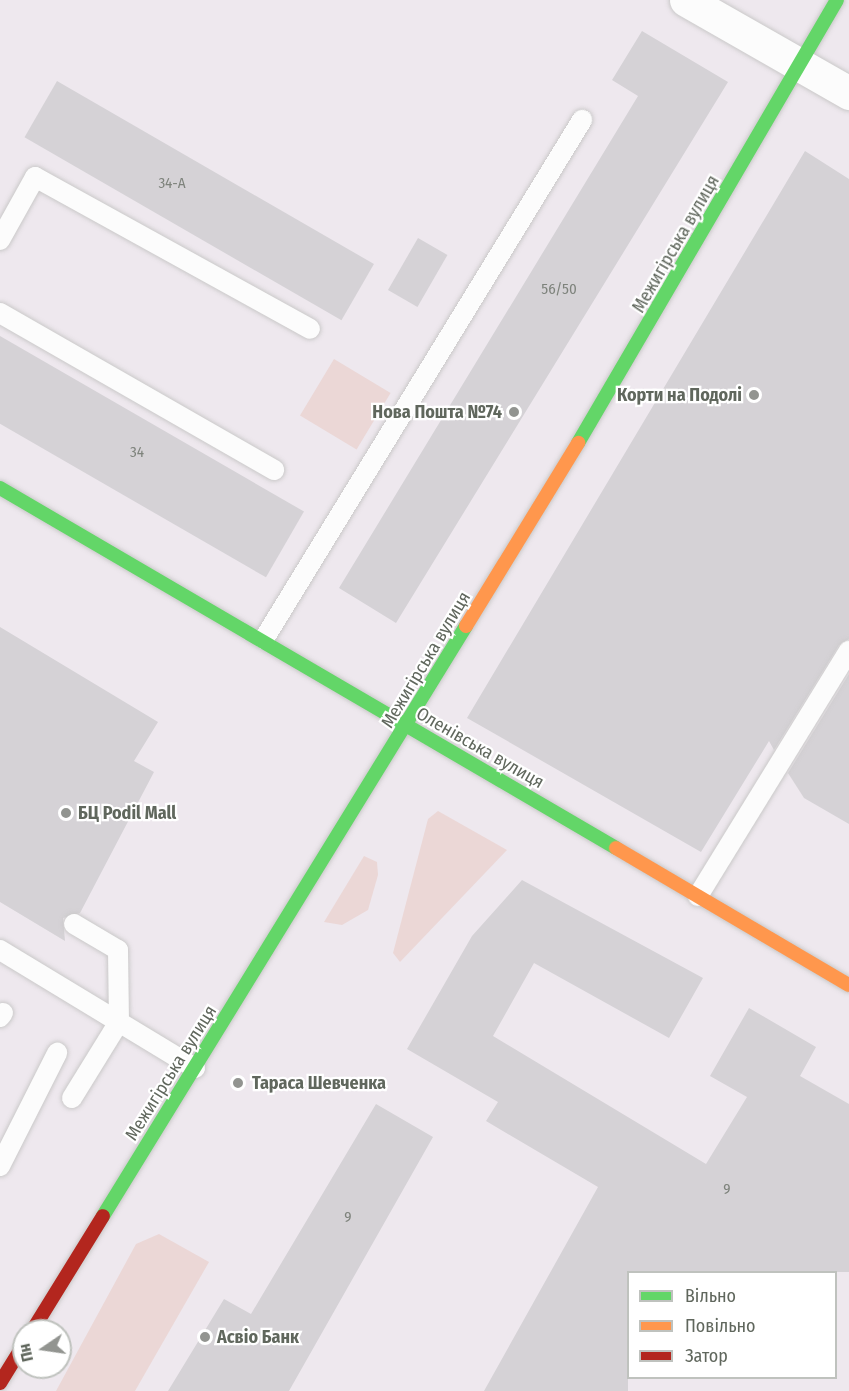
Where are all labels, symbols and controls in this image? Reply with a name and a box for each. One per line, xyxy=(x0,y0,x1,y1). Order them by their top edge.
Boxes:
street label: Межигірська вулиця xyxy=(628,171,724,317)
house number: 34-А xyxy=(158,175,186,193)
house number: 56/50 xyxy=(541,281,577,299)
place label: Корти на Подолі xyxy=(617,384,742,406)
marker: Корти на Подолі xyxy=(747,388,761,402)
place label: Нова Пошта №74 xyxy=(372,401,502,423)
marker: Нова Пошта №74 xyxy=(507,405,521,419)
house number: 34 xyxy=(130,444,144,462)
street label: Межигірська вулиця xyxy=(377,588,475,732)
street label: Оленівська вулиця xyxy=(412,703,548,793)
place label: БЦ Podil Mall xyxy=(78,802,176,824)
marker: БЦ Podil Mall xyxy=(59,806,73,820)
street label: Межигірська вулиця xyxy=(121,1002,221,1144)
place label: Тараса Шевченка xyxy=(252,1072,386,1094)
marker: Тараса Шевченка xyxy=(229,1074,247,1092)
house number: 9 xyxy=(723,1181,731,1199)
house number: 9 xyxy=(344,1209,352,1227)
legend xyxy=(627,1271,837,1379)
text: Вільно xyxy=(685,1285,736,1307)
text: Повільно xyxy=(685,1315,756,1337)
north arrow xyxy=(12,1319,72,1379)
place label: Асвіо Банк xyxy=(217,1326,299,1348)
marker: Асвіо Банк xyxy=(198,1330,212,1344)
text: Пн xyxy=(15,1342,37,1364)
text: Затор xyxy=(685,1345,728,1367)

